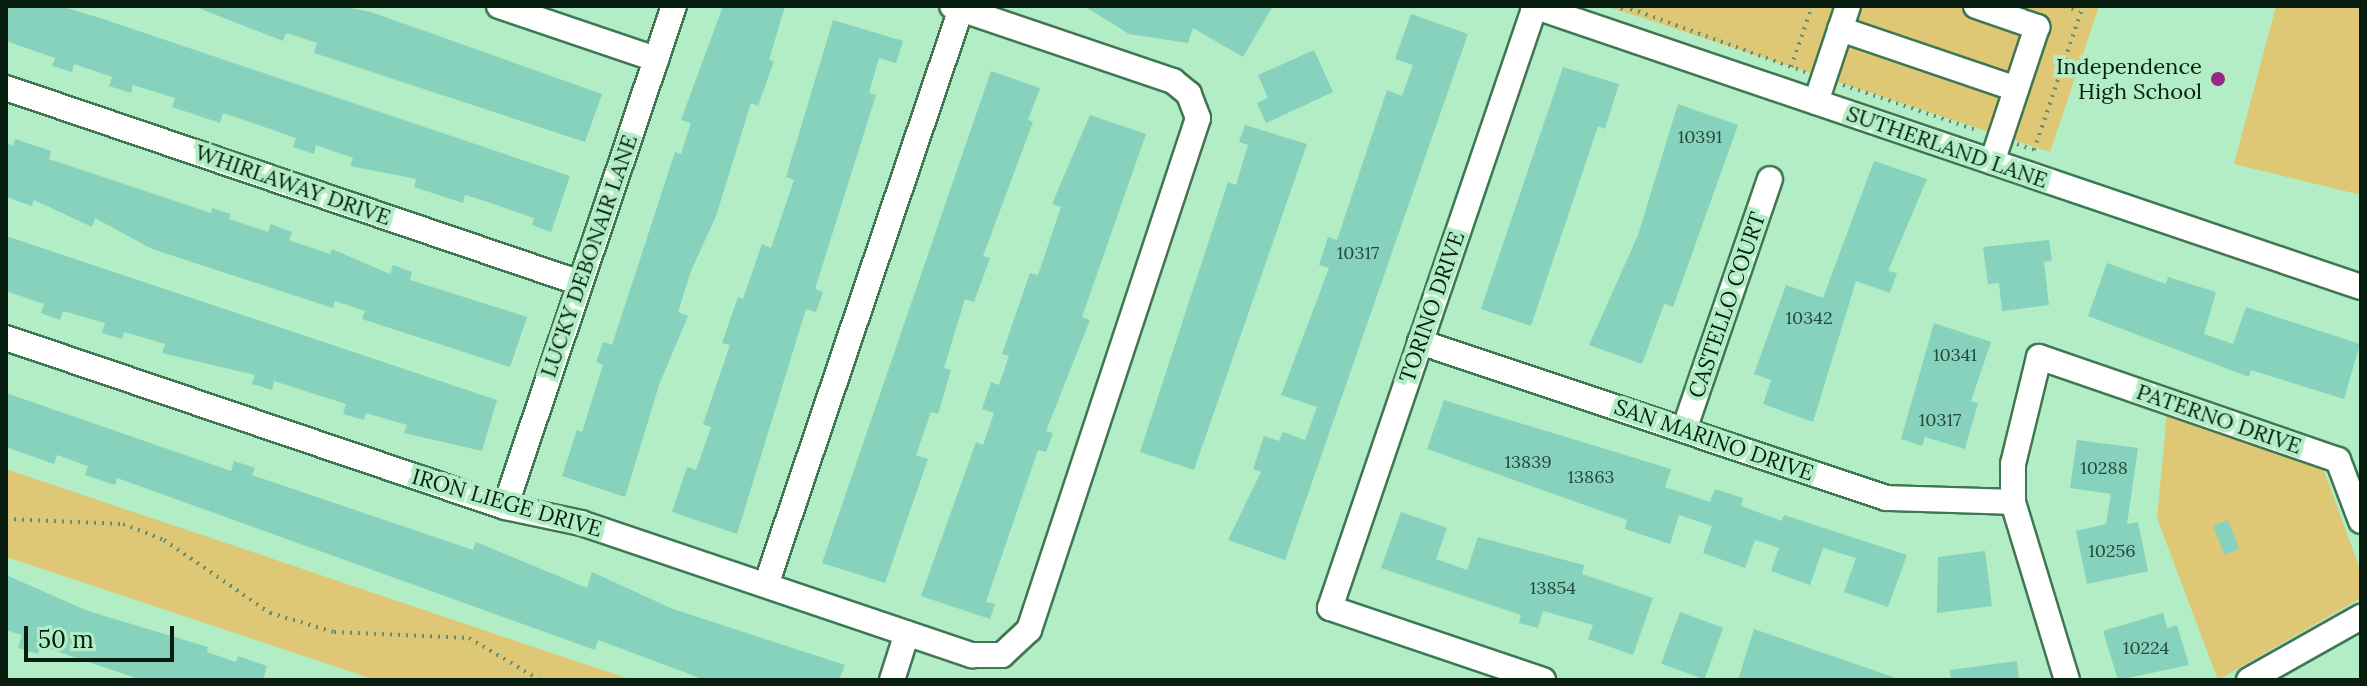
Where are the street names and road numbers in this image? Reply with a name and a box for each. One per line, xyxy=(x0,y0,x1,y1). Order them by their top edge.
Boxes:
street label: SUTHERLAND LANE xyxy=(1843,100,2051,194)
street label: LUCKY DEBONAIR LANE xyxy=(535,131,643,381)
street label: WHIRLAWAY DRIVE xyxy=(192,139,394,231)
street label: CASTELLO COURT xyxy=(1683,209,1771,401)
street label: TORINO DRIVE xyxy=(1394,228,1470,386)
street label: PATERNO DRIVE xyxy=(2133,378,2305,460)
street label: SAN MARINO DRIVE xyxy=(1611,393,1817,487)
street label: IRON LIEGE DRIVE xyxy=(409,463,605,543)

